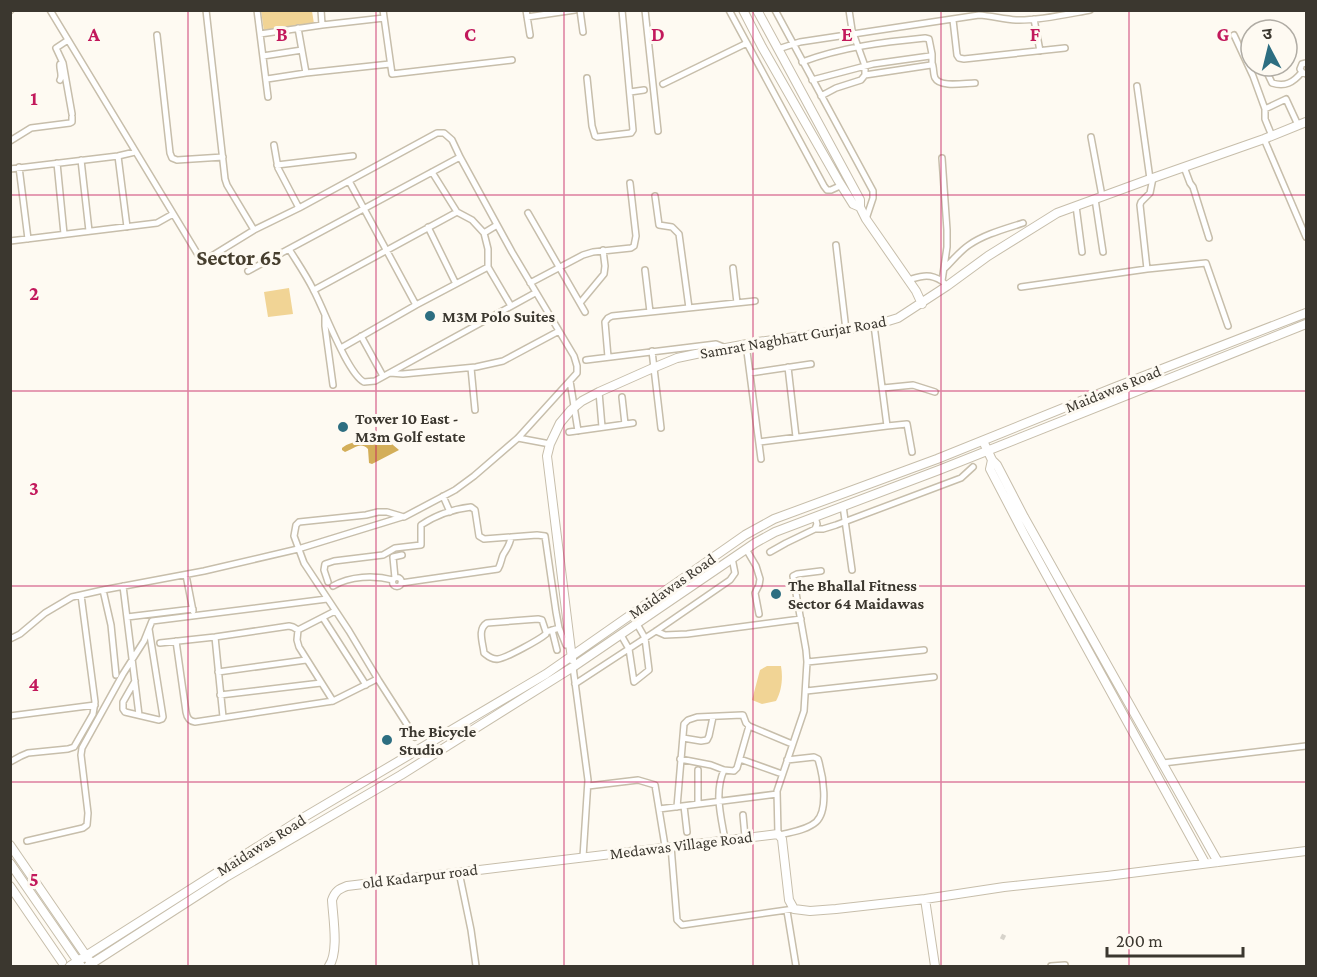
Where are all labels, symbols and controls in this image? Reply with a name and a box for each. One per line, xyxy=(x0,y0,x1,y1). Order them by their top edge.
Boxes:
north arrow xyxy=(1239,18,1299,78)
text: A xyxy=(87,23,101,45)
text: B xyxy=(276,23,288,45)
text: C xyxy=(464,23,476,45)
text: D xyxy=(651,23,665,45)
text: E xyxy=(841,23,853,45)
text: F xyxy=(1030,23,1041,45)
text: G xyxy=(1217,23,1230,45)
text: उ xyxy=(1262,25,1274,43)
text: 1 xyxy=(30,87,38,109)
district label: Sector 65 xyxy=(196,245,282,270)
text: 2 xyxy=(29,282,39,304)
place label: M3M Polo Suites xyxy=(442,308,555,325)
marker: M3M Polo Suites xyxy=(423,309,437,323)
street label: Samrat Nagbhatt Gurjar Road xyxy=(698,312,888,363)
street label: Maidawas Road xyxy=(1063,362,1164,416)
place label: Tower 10 East - M3m Golf estate xyxy=(355,410,466,445)
marker: Tower 10 East - M3m Golf estate xyxy=(336,420,350,434)
text: 3 xyxy=(29,477,39,499)
street label: Maidawas Road xyxy=(626,550,719,622)
place label: The Bhallal Fitness Sector 64 Maidawas xyxy=(788,577,925,612)
marker: The Bhallal Fitness Sector 64 Maidawas xyxy=(769,587,783,601)
text: 4 xyxy=(29,673,40,695)
place label: The Bicycle Studio xyxy=(399,723,477,758)
marker: The Bicycle Studio xyxy=(380,733,394,747)
street label: Maidawas Road xyxy=(213,811,309,879)
street label: Medawas Village Road xyxy=(609,828,754,863)
street label: old Kadarpur road xyxy=(361,860,479,893)
text: 5 xyxy=(29,868,39,890)
scale bar xyxy=(1107,920,1244,958)
text: 200 m xyxy=(1116,931,1163,951)

